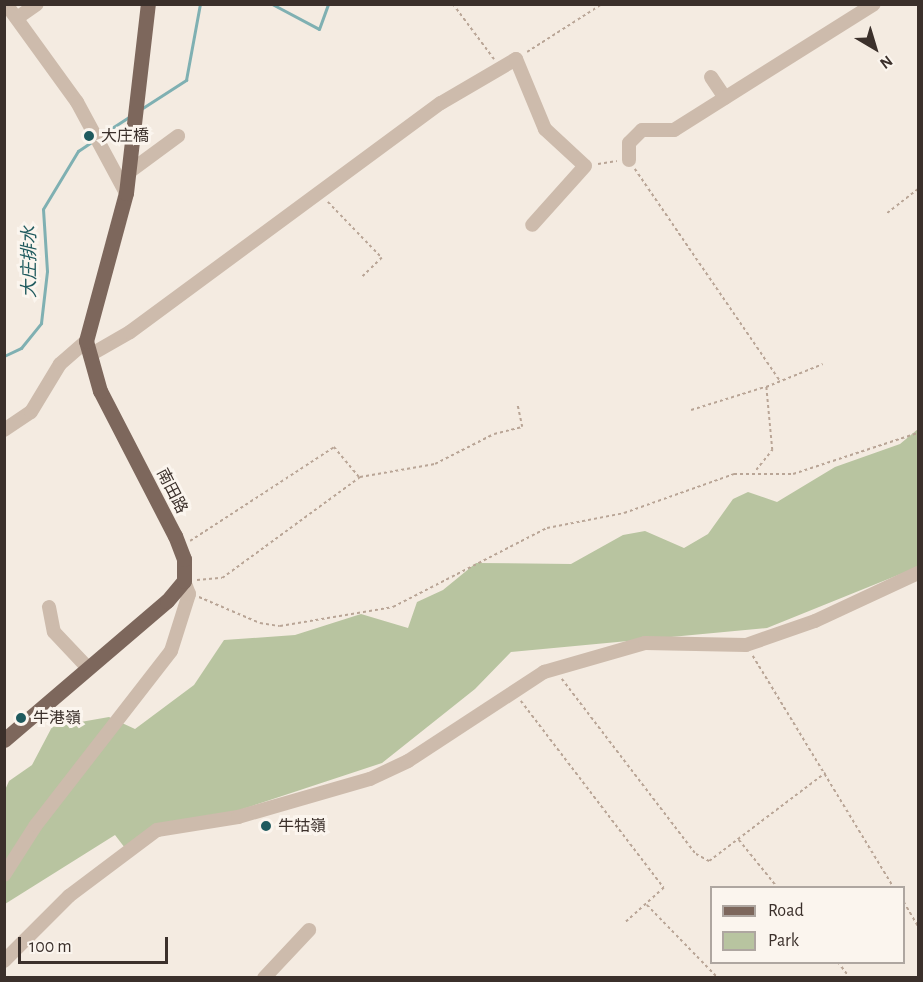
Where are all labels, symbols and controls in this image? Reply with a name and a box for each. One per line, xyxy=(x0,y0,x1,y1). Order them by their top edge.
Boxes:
north arrow xyxy=(845,18,905,78)
text: N xyxy=(877,52,895,72)
place label: 大庄橋 xyxy=(101,126,149,146)
marker: 大庄橋 xyxy=(82,129,96,143)
water label: 大庄排水 xyxy=(19,226,41,298)
street label: 南田路 xyxy=(153,465,191,517)
place label: 牛港嶺 xyxy=(33,708,81,728)
marker: 牛港嶺 xyxy=(14,711,28,725)
place label: 牛牯嶺 xyxy=(278,816,326,836)
marker: 牛牯嶺 xyxy=(259,819,273,833)
legend xyxy=(710,886,905,964)
text: Road xyxy=(768,902,804,920)
scale bar xyxy=(21,925,171,963)
text: Park xyxy=(768,932,799,950)
text: 100 m xyxy=(29,938,72,956)

